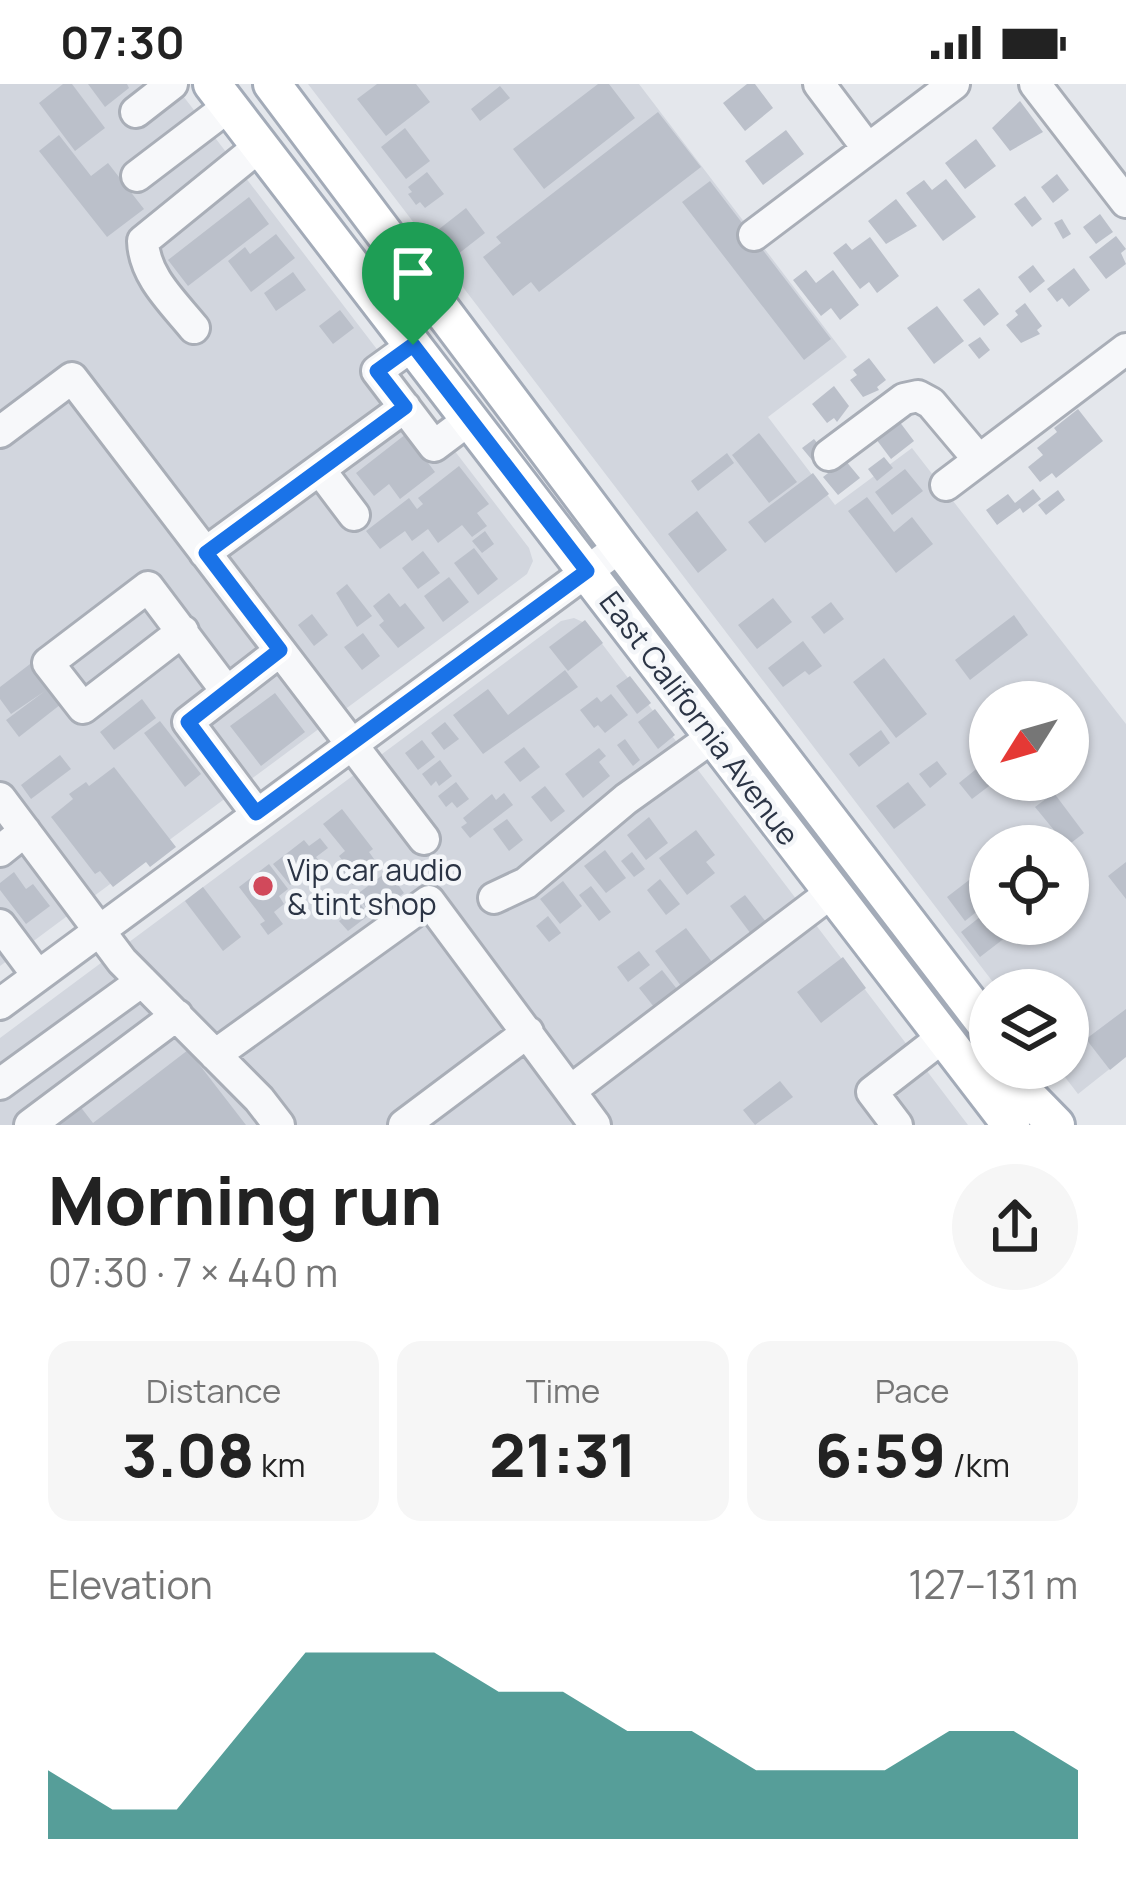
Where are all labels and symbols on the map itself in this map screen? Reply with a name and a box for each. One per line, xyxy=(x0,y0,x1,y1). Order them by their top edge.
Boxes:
pin xyxy=(362,222,464,345)
street label: East California Avenue xyxy=(591,582,809,854)
north arrow xyxy=(969,681,1089,801)
place label: Vip car audio & tint shop xyxy=(287,849,462,924)
marker: Vip car audio & tint shop xyxy=(250,873,276,899)

